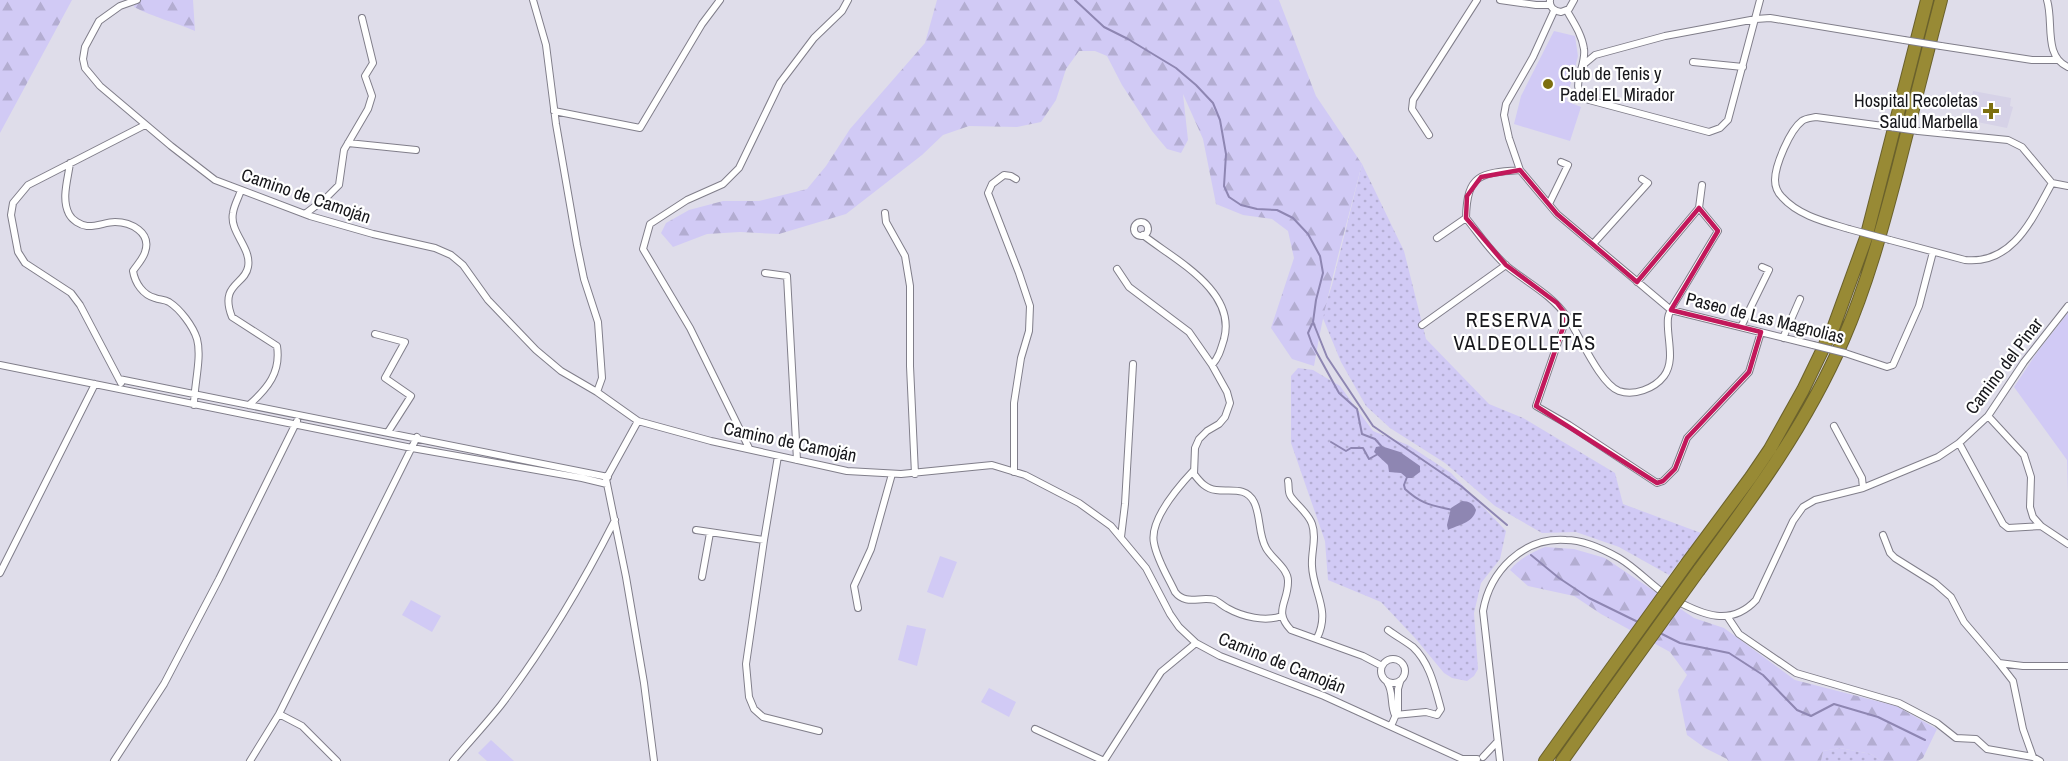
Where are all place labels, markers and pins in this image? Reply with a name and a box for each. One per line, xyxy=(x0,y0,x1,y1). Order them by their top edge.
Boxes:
place label: Club de Tenis y Padel EL Mirador xyxy=(1560,61,1674,107)
marker: Club de Tenis y Padel EL Mirador xyxy=(1541,77,1555,91)
place label: Hospital Recoletas Salud Marbella xyxy=(1854,88,1978,134)
marker: Hospital Recoletas Salud Marbella xyxy=(1982,102,2000,120)

